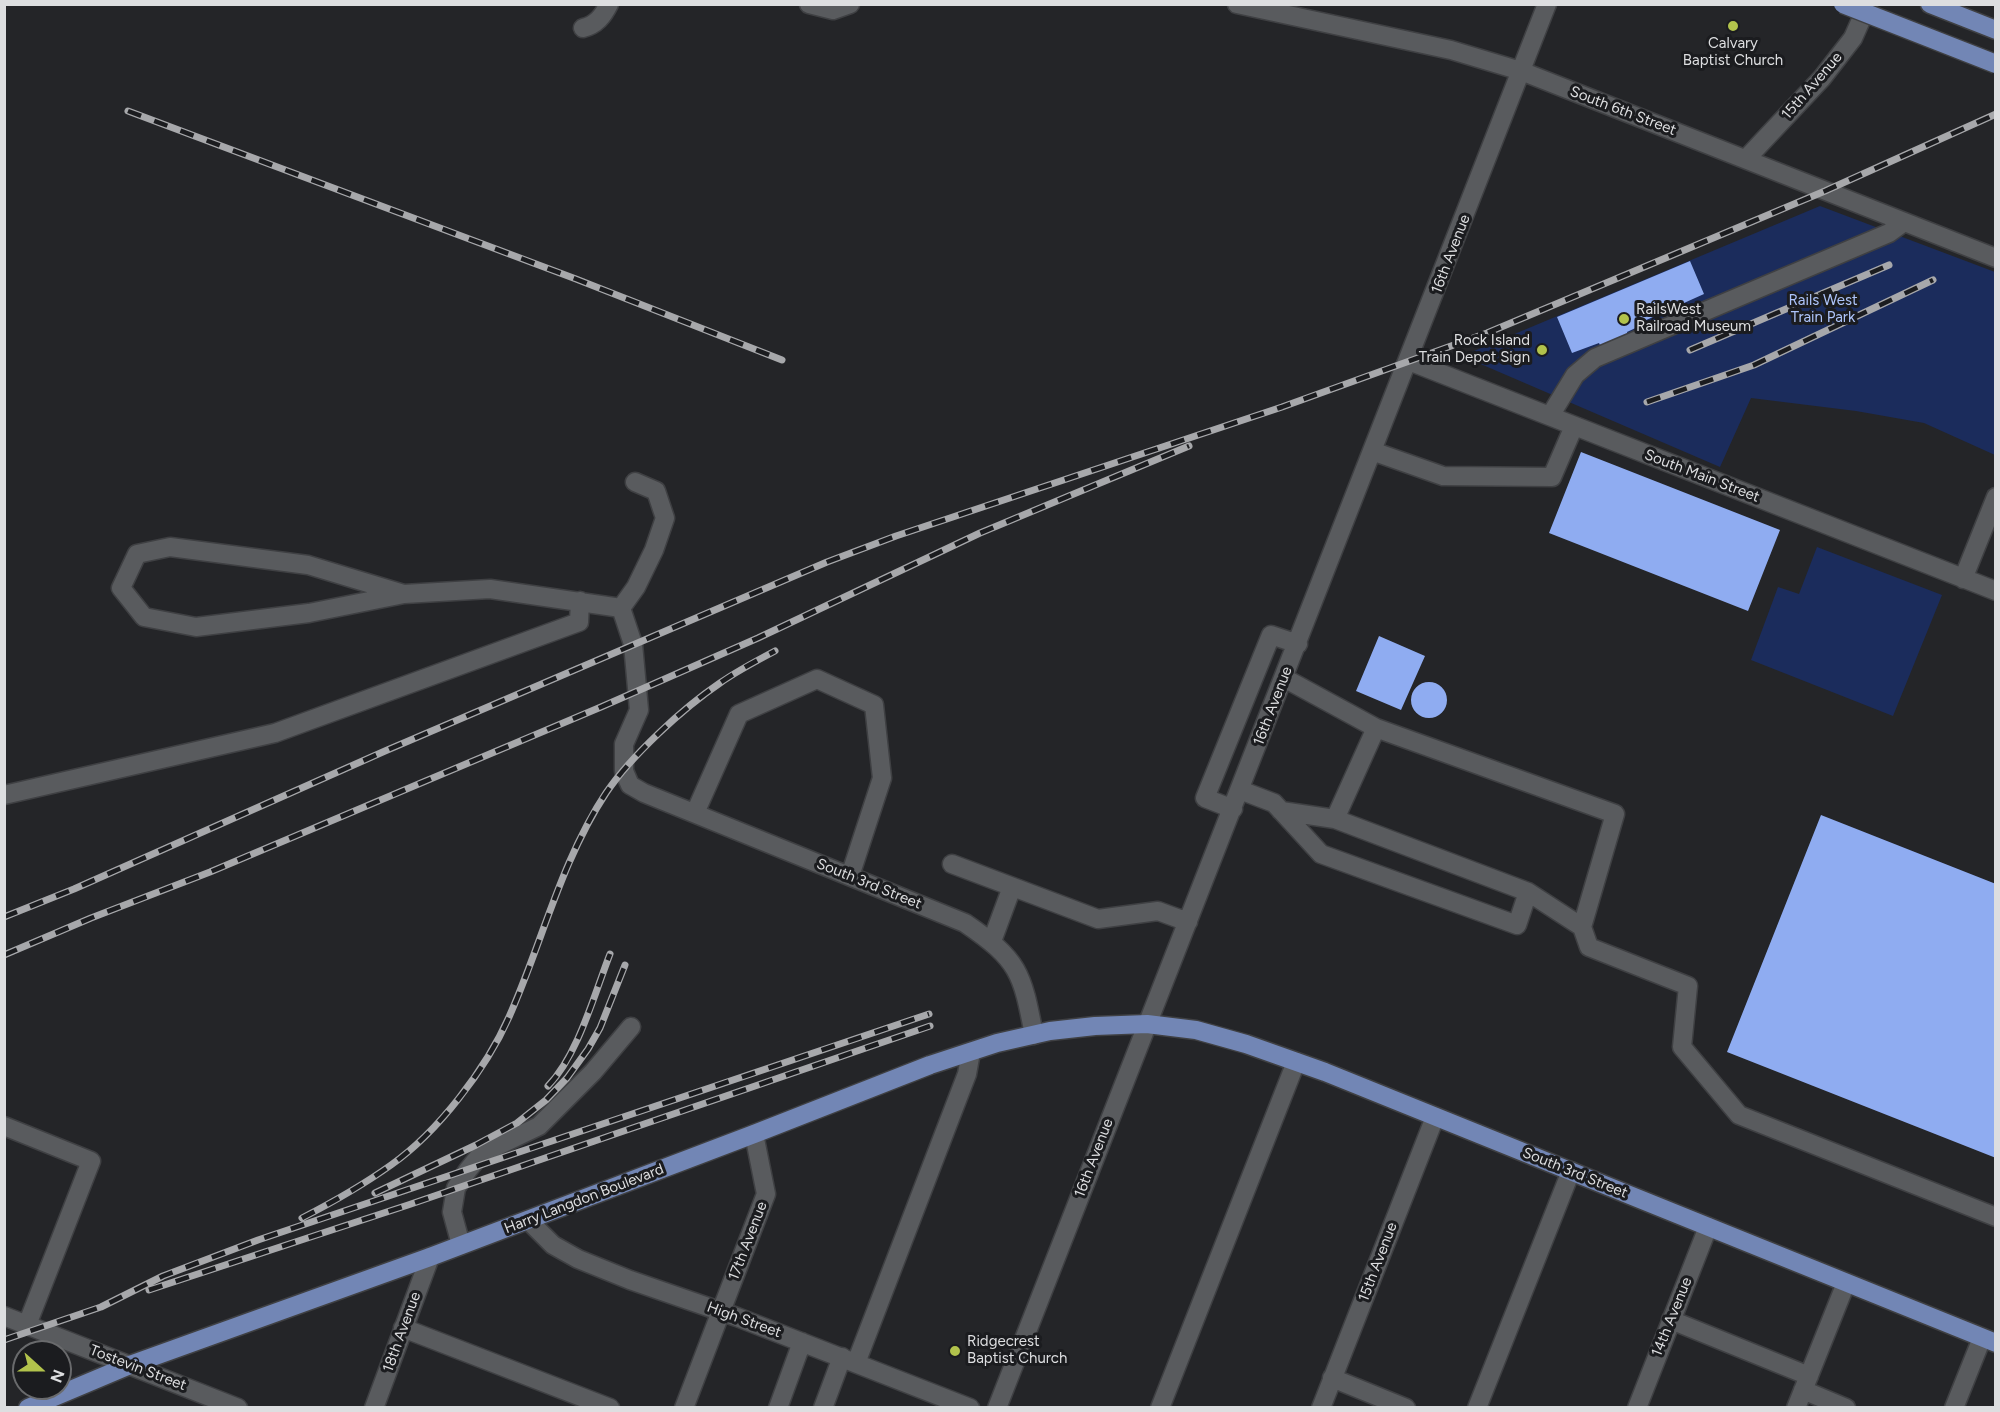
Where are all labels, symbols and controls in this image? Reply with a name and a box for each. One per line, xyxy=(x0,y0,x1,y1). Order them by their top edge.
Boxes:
marker: Calvary Baptist Church xyxy=(1726,19,1740,33)
place label: Calvary Baptist Church xyxy=(1683,35,1783,70)
street label: 15th Avenue xyxy=(1778,49,1846,123)
street label: South 6th Street xyxy=(1567,82,1679,140)
street label: 16th Avenue xyxy=(1428,212,1474,296)
park label: Rails West Train Park xyxy=(1788,292,1858,327)
place label: RailsWest Railroad Museum xyxy=(1636,301,1751,336)
marker: RailsWest Railroad Museum xyxy=(1617,312,1631,326)
place label: Rock Island Train Depot Sign xyxy=(1419,332,1530,367)
marker: Rock Island Train Depot Sign xyxy=(1535,343,1549,357)
street label: South Main Street xyxy=(1642,446,1762,506)
street label: 16th Avenue xyxy=(1250,664,1296,748)
street label: South 3rd Street xyxy=(814,855,924,913)
street label: 16th Avenue xyxy=(1071,1116,1117,1200)
street label: South 3rd Street xyxy=(1520,1144,1630,1202)
street label: Harry Langdon Boulevard xyxy=(502,1160,666,1238)
street label: 17th Avenue xyxy=(725,1199,771,1283)
street label: 15th Avenue xyxy=(1355,1220,1401,1304)
street label: 14th Avenue xyxy=(1648,1275,1696,1359)
street label: 18th Avenue xyxy=(379,1290,425,1374)
street label: High Street xyxy=(704,1298,784,1342)
place label: Ridgecrest Baptist Church xyxy=(967,1333,1067,1368)
north arrow xyxy=(12,1340,72,1400)
street label: Tostevin Street xyxy=(87,1341,189,1395)
marker: Ridgecrest Baptist Church xyxy=(948,1344,962,1358)
text: N xyxy=(46,1367,68,1385)

